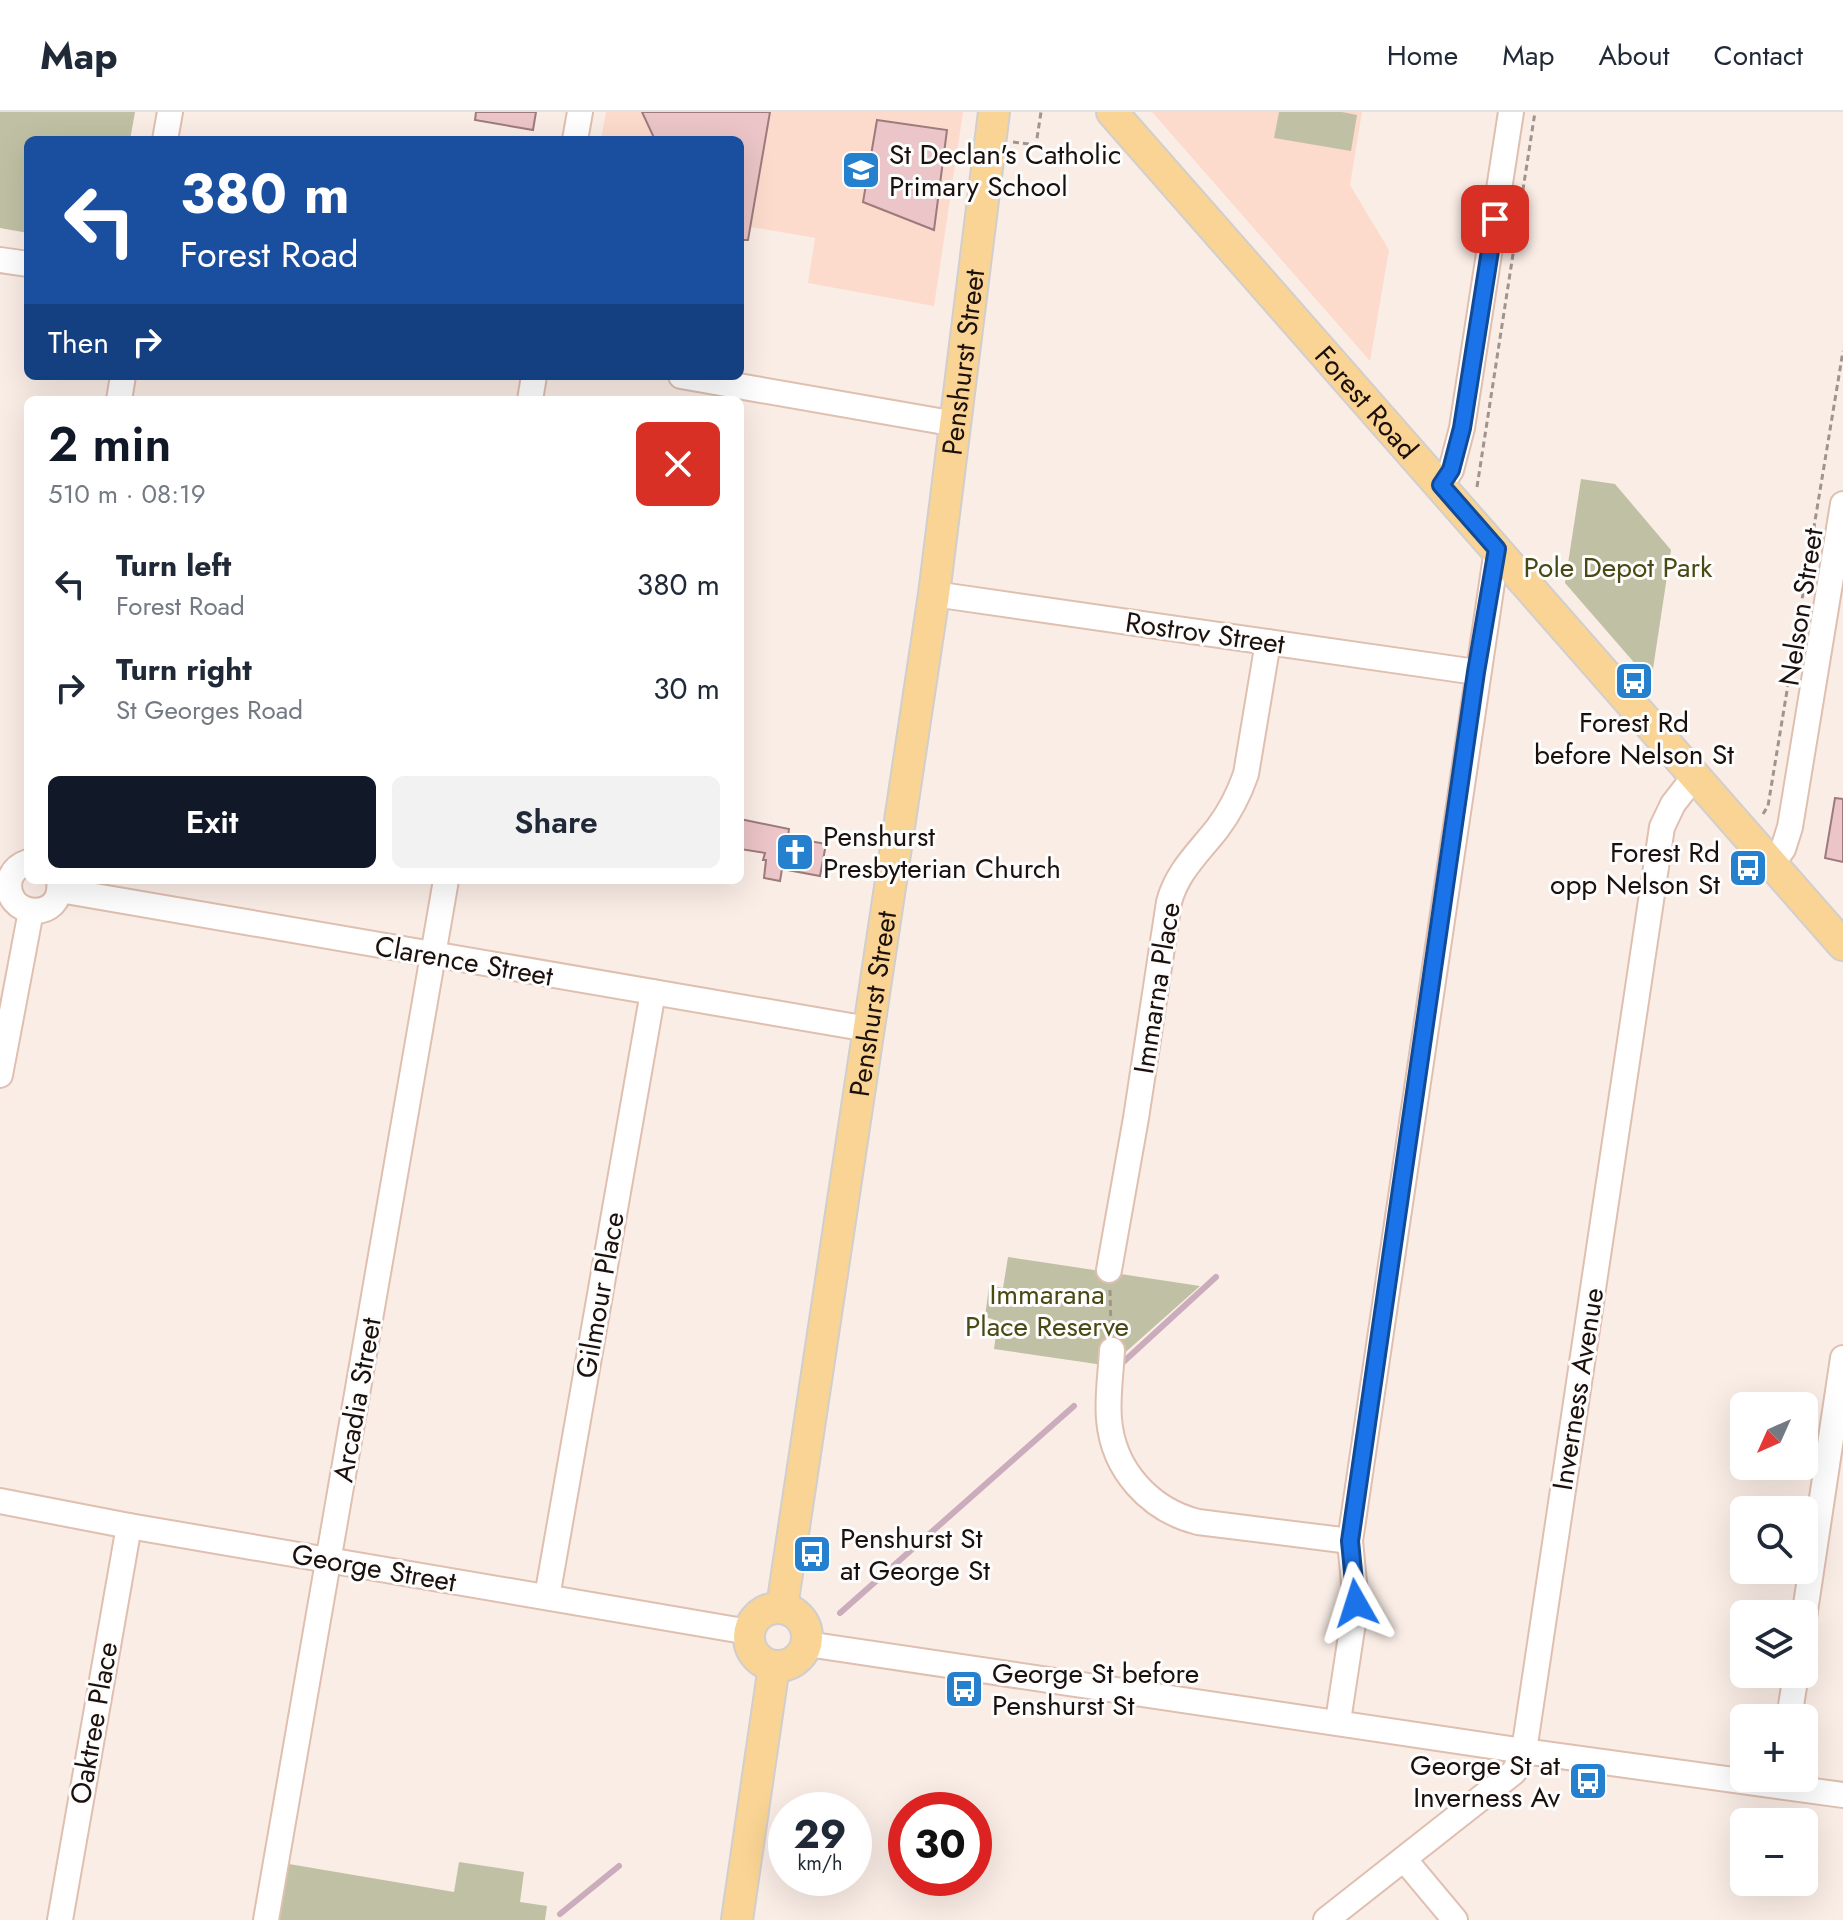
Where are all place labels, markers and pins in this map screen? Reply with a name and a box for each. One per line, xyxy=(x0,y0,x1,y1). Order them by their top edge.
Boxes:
place label: St Declan's Catholic Primary School xyxy=(889,134,1121,207)
school or university icon: St Declan's Catholic Primary School xyxy=(840,149,882,191)
pin xyxy=(1461,185,1529,253)
bus stop icon: Forest Rd before Nelson St xyxy=(1613,660,1655,702)
place label: Forest Rd before Nelson St xyxy=(1534,702,1734,775)
place label: Penshurst Presbyterian Church xyxy=(823,816,1061,889)
church icon: Penshurst Presbyterian Church xyxy=(774,831,816,873)
place label: Forest Rd opp Nelson St xyxy=(1550,832,1720,905)
bus stop icon: Forest Rd opp Nelson St xyxy=(1727,847,1769,889)
place label: Penshurst St at George St xyxy=(840,1518,990,1591)
bus stop icon: Penshurst St at George St xyxy=(791,1533,833,1575)
place label: George St before Penshurst St xyxy=(992,1653,1199,1726)
bus stop icon: George St before Penshurst St xyxy=(943,1668,985,1710)
place label: George St at Inverness Av xyxy=(1410,1745,1561,1818)
bus stop icon: George St at Inverness Av xyxy=(1567,1760,1609,1802)

